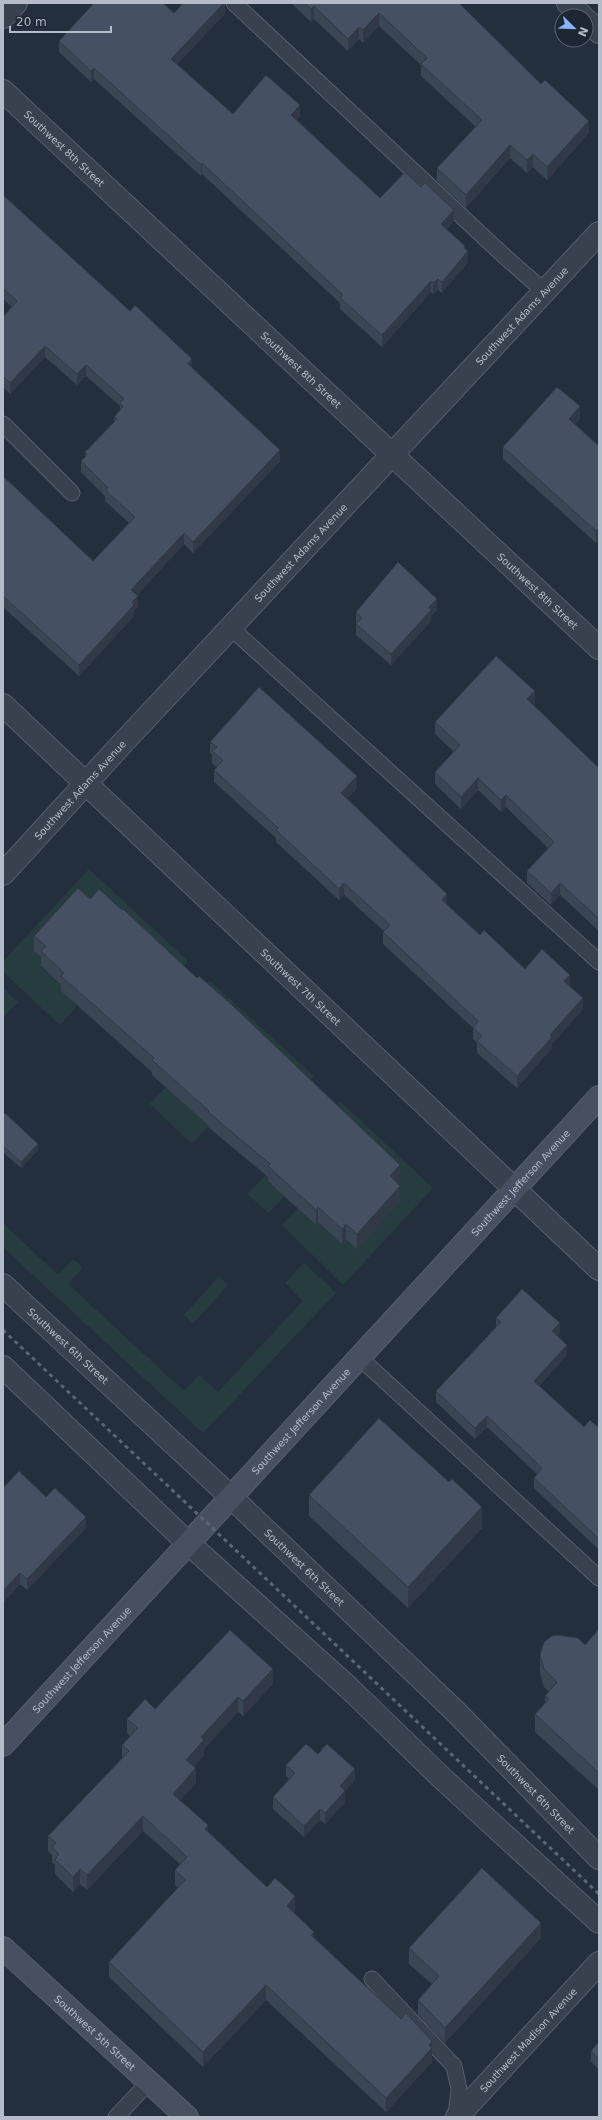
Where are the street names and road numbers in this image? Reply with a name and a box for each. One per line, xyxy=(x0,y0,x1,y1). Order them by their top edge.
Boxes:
street label: Southwest 8th Street xyxy=(22,109,107,189)
street label: Southwest Adams Avenue xyxy=(474,265,571,367)
street label: Southwest 8th Street xyxy=(258,330,343,410)
street label: Southwest Adams Avenue xyxy=(252,502,349,604)
street label: Southwest 8th Street xyxy=(495,551,580,631)
street label: Southwest Adams Avenue xyxy=(32,738,128,842)
street label: Southwest 7th Street xyxy=(258,947,343,1028)
street label: Southwest Jefferson Avenue xyxy=(469,1128,572,1238)
street label: Southwest 6th Street xyxy=(25,1306,110,1386)
street label: Southwest Jefferson Avenue xyxy=(250,1366,353,1477)
street label: Southwest 6th Street xyxy=(262,1527,346,1608)
street label: Southwest Jefferson Avenue xyxy=(30,1605,133,1715)
street label: Southwest 6th Street xyxy=(495,1752,577,1836)
street label: Southwest Madison Avenue xyxy=(478,1986,579,2095)
street label: Southwest 5th Street xyxy=(52,1993,138,2073)

